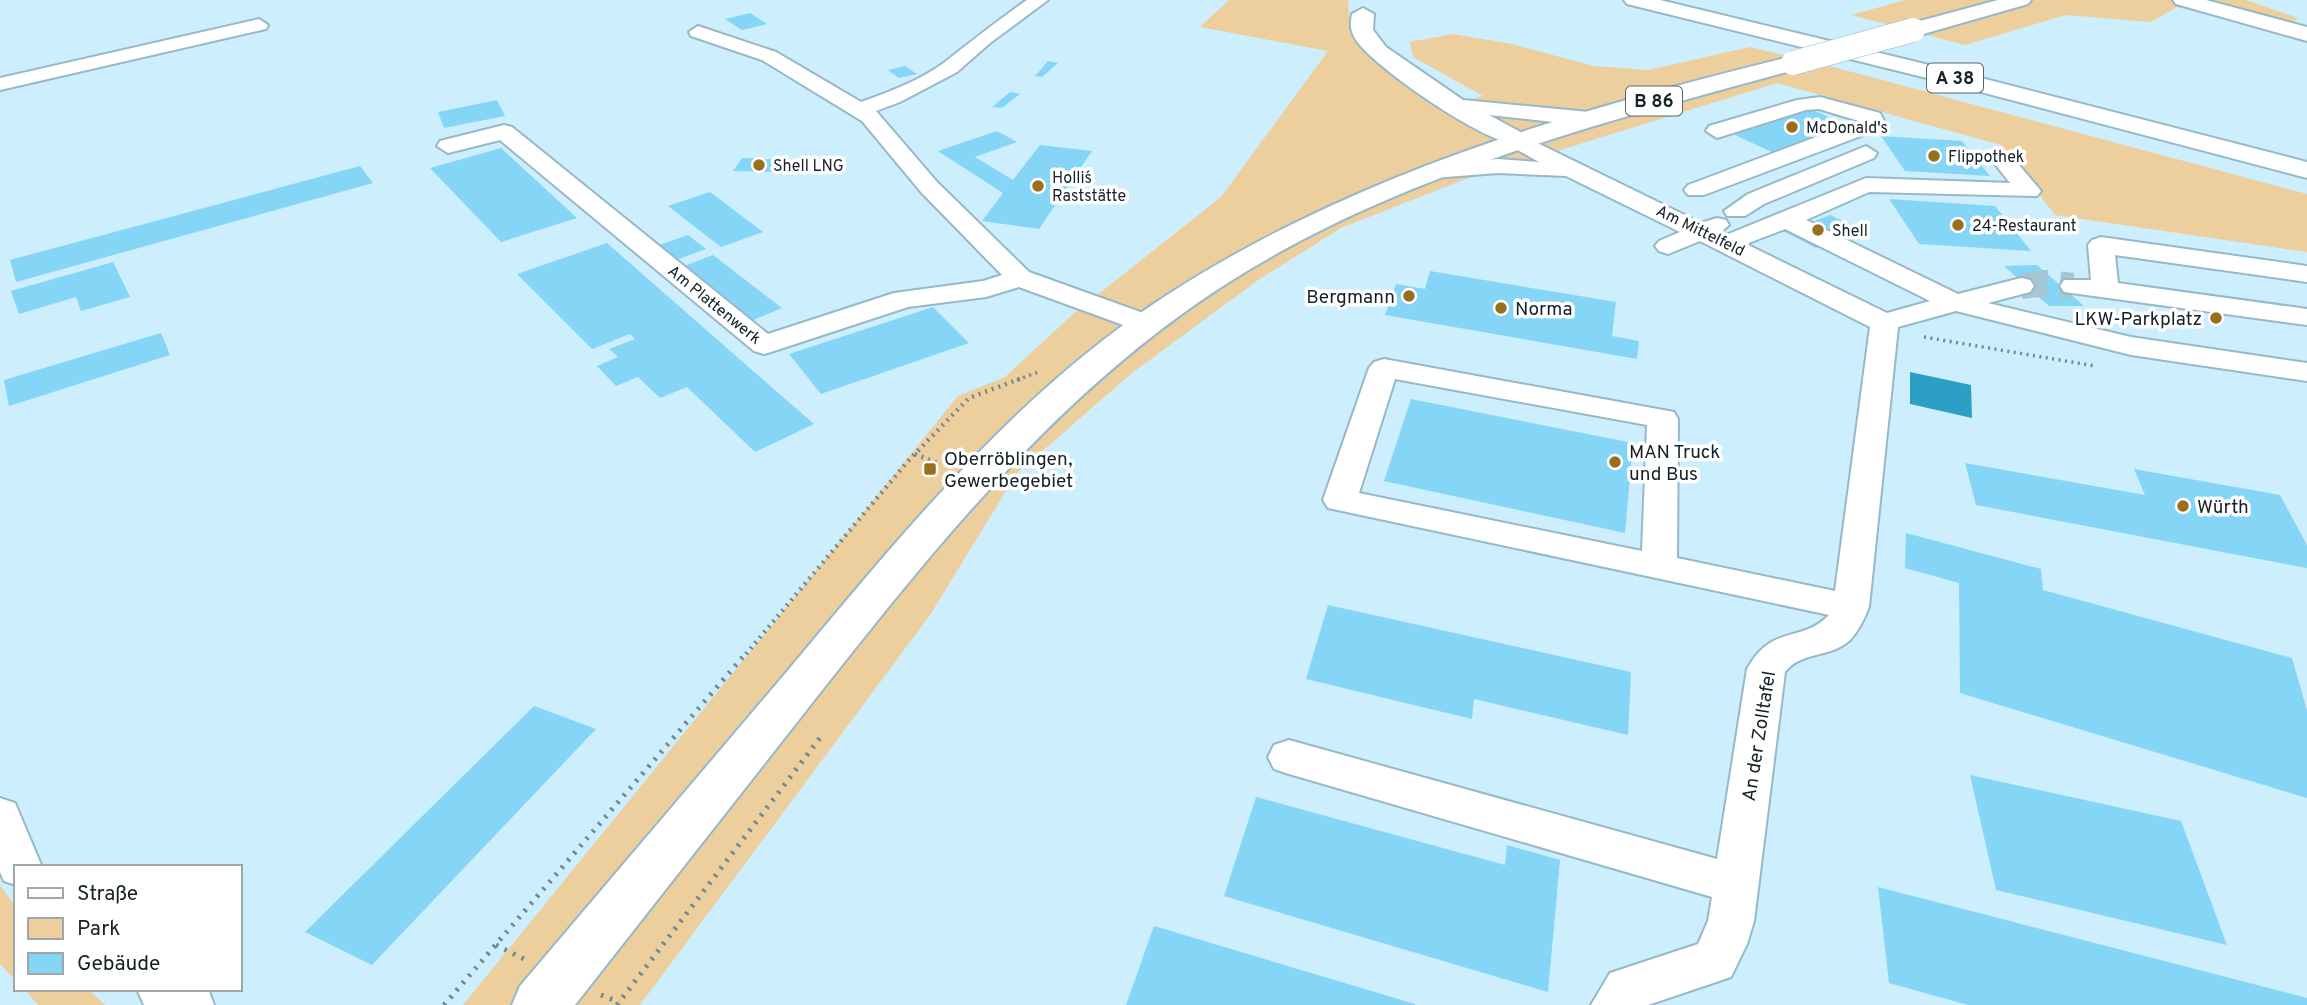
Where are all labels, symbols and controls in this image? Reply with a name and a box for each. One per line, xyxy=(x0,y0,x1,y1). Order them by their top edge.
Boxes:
road number: A 38 xyxy=(1927,64,1983,92)
road number: B 86 xyxy=(1626,86,1682,116)
marker: McDonald's xyxy=(1784,119,1800,135)
place label: McDonald's xyxy=(1806,119,1888,139)
marker: Flippothek xyxy=(1926,148,1942,164)
place label: Flippothek xyxy=(1948,148,2024,168)
marker: Shell LNG xyxy=(751,157,767,173)
place label: Shell LNG xyxy=(773,157,844,177)
place label: Holli´s Raststätte xyxy=(1052,169,1126,207)
marker: Holli´s Raststätte xyxy=(1030,178,1046,194)
street label: Am Mittelfeld xyxy=(1652,202,1748,262)
marker: 24-Restaurant xyxy=(1950,217,1966,233)
place label: 24-Restaurant xyxy=(1972,217,2077,237)
marker: Shell xyxy=(1810,222,1826,238)
place label: Shell xyxy=(1832,222,1868,242)
street label: Am Plattenwerk xyxy=(663,262,765,349)
place label: Bergmann xyxy=(1306,286,1395,310)
marker: Bergmann xyxy=(1401,288,1417,304)
place label: Norma xyxy=(1515,298,1572,322)
marker: Norma xyxy=(1493,300,1509,316)
place label: LKW-Parkplatz xyxy=(2075,308,2202,332)
marker: LKW-Parkplatz xyxy=(2208,310,2224,326)
place label: MAN Truck und Bus xyxy=(1629,441,1720,487)
place label: Oberröblingen, Gewerbegebiet xyxy=(944,448,1073,494)
marker: MAN Truck und Bus xyxy=(1607,454,1623,470)
marker: Oberröblingen, Gewerbegebiet xyxy=(922,461,938,477)
place label: Würth xyxy=(2197,496,2249,520)
marker: Würth xyxy=(2175,498,2191,514)
street label: An der Zolltafel xyxy=(1738,669,1782,803)
legend xyxy=(14,865,242,991)
text: Straße xyxy=(77,881,138,908)
text: Park xyxy=(77,916,120,943)
text: Gebäude xyxy=(77,951,160,978)

